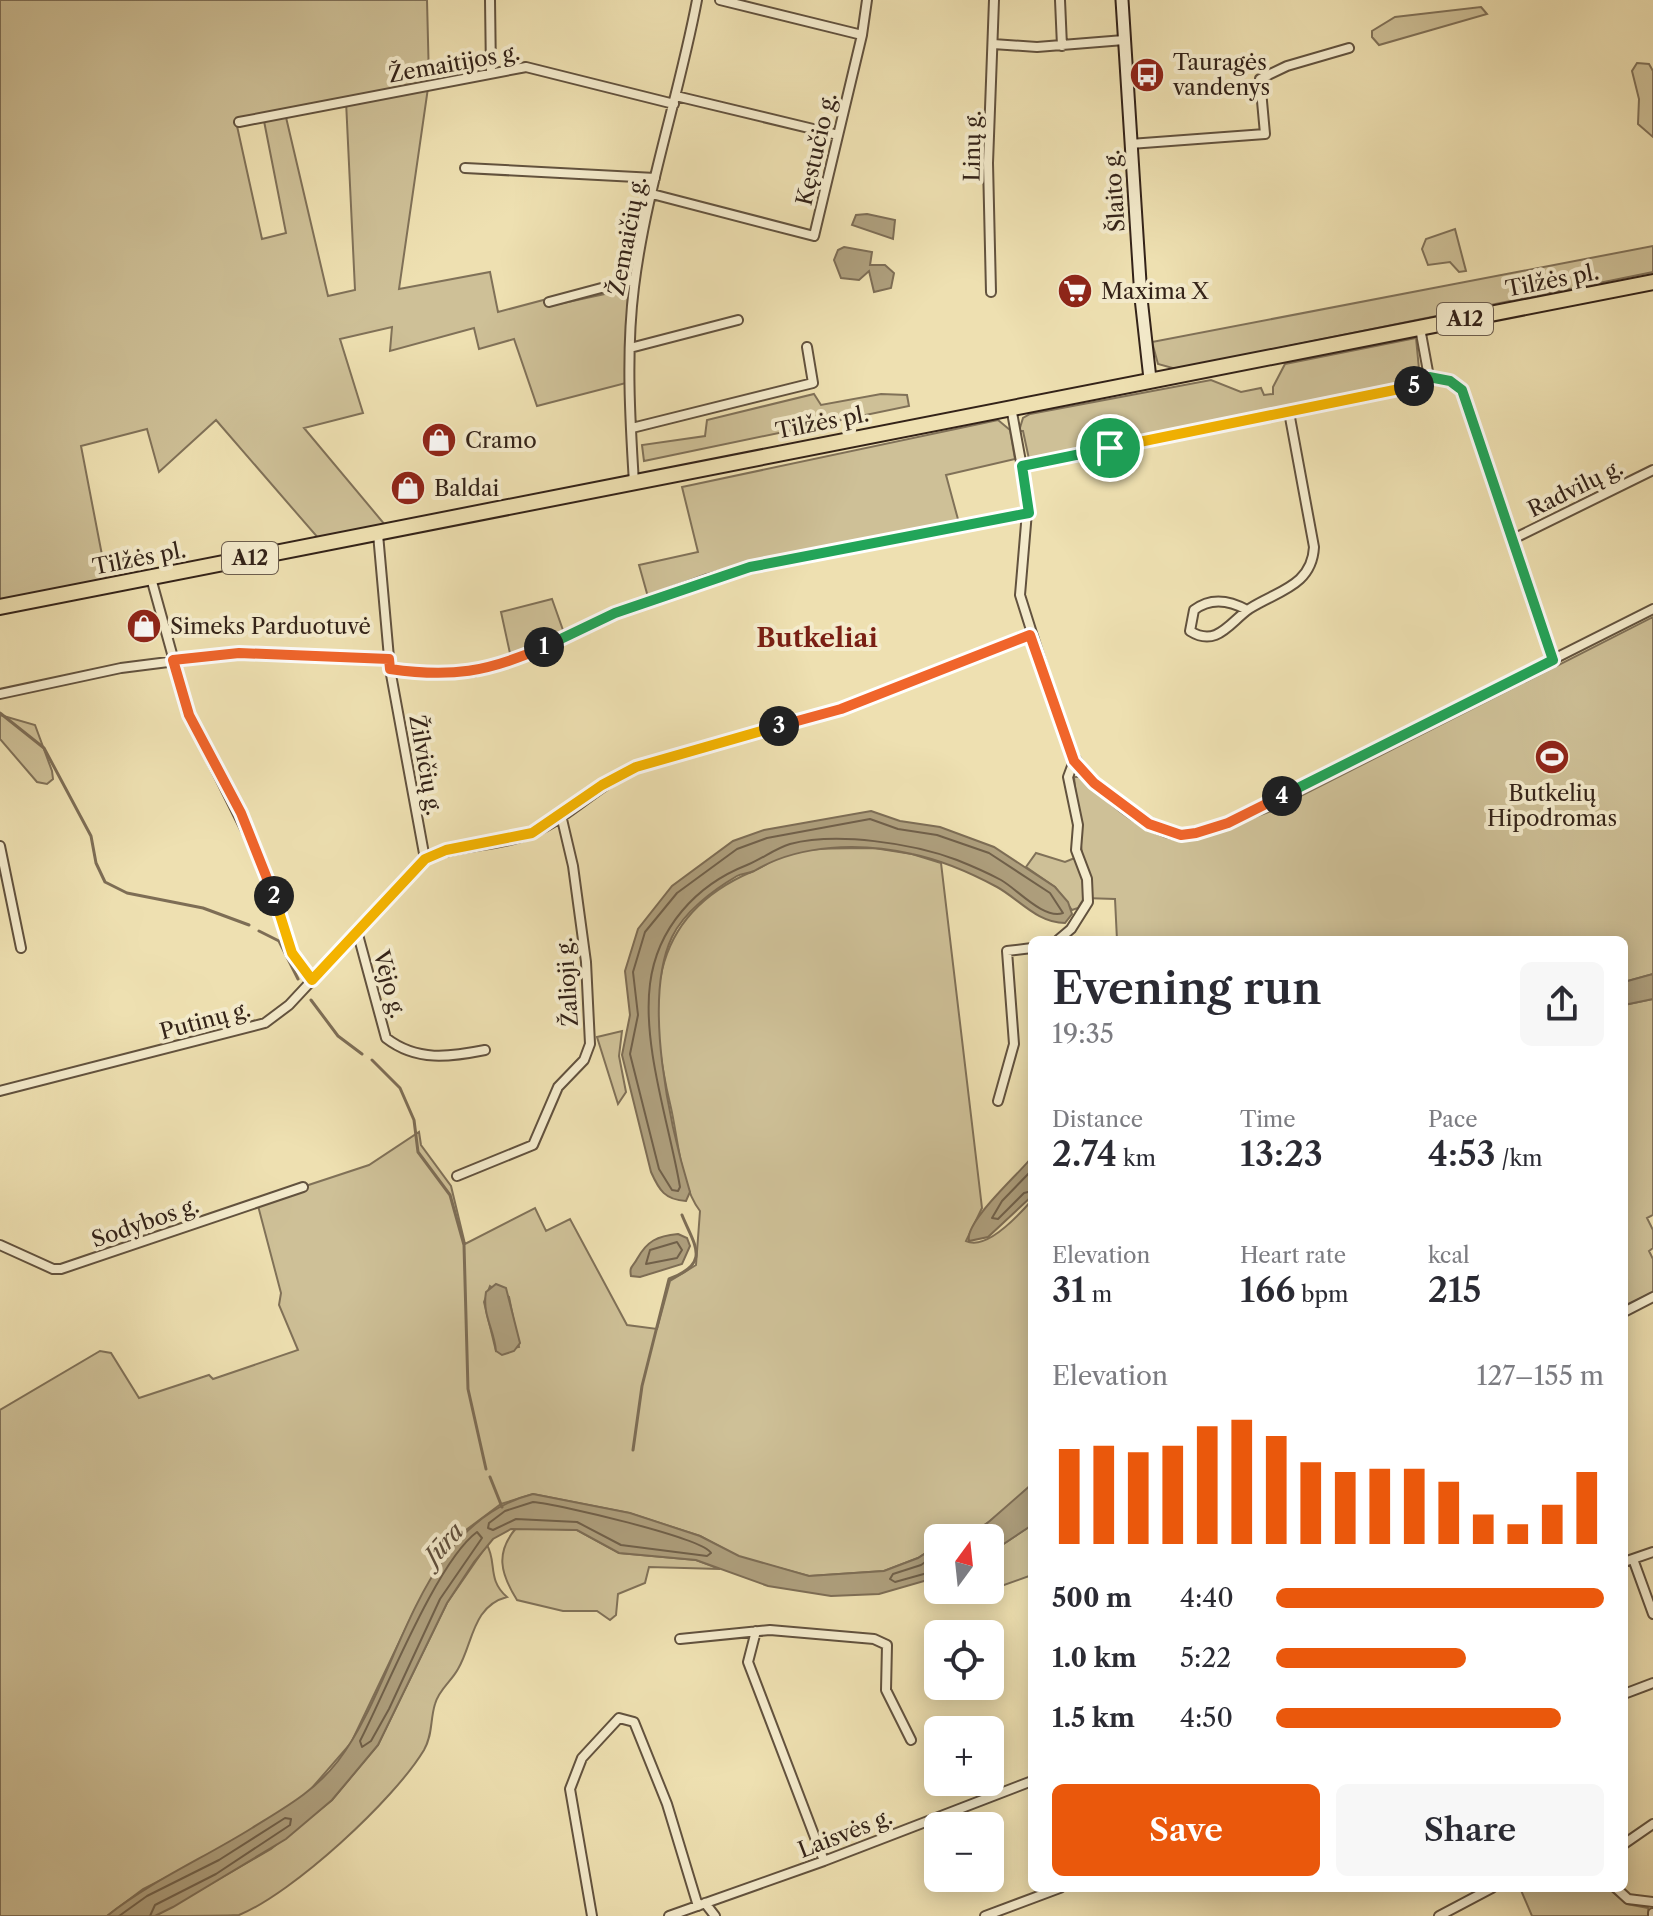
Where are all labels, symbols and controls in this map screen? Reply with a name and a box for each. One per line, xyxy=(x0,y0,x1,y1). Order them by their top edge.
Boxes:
street label: Žemaitijos g. xyxy=(386,38,522,88)
place label: Tauragės vandenys xyxy=(1172,49,1270,101)
bus stop icon: Tauragės vandenys xyxy=(1128,56,1166,94)
street label: Kęstučio g. xyxy=(790,90,843,208)
street label: Linų g. xyxy=(958,110,987,182)
street label: Šlaito g. xyxy=(1097,149,1131,233)
street label: Žemaičių g. xyxy=(602,174,652,298)
street label: Tilžės pl. xyxy=(1503,258,1601,303)
supermarket icon: Maxima X xyxy=(1056,272,1094,310)
place label: Maxima X xyxy=(1101,278,1209,305)
road number: A12 xyxy=(1437,303,1493,335)
pin: 5 xyxy=(1394,366,1434,406)
text: 5 xyxy=(1408,372,1420,399)
street label: Tilžės pl. xyxy=(773,400,871,445)
pin xyxy=(1076,414,1144,482)
shop icon: Cramo xyxy=(420,421,458,459)
icon: arrive xyxy=(1088,426,1132,470)
place label: Cramo xyxy=(465,427,537,454)
street label: Radvilų g. xyxy=(1523,454,1627,523)
shop icon: Baldai xyxy=(389,469,427,507)
place label: Baldai xyxy=(434,475,500,502)
street label: Tilžės pl. xyxy=(90,536,188,581)
road number: A12 xyxy=(222,542,278,574)
shop icon: Simeks Parduotuvė xyxy=(125,607,163,645)
place label: Simeks Parduotuvė xyxy=(170,613,371,640)
district label: Butkeliai xyxy=(756,622,878,654)
pin: 1 xyxy=(524,627,564,667)
text: 1 xyxy=(539,633,549,660)
pin: 3 xyxy=(759,706,799,746)
text: 3 xyxy=(773,712,785,739)
street label: Žilvičių g. xyxy=(403,713,449,817)
sports icon: Butkelių Hipodromas xyxy=(1533,738,1571,776)
pin: 4 xyxy=(1262,776,1302,816)
place label: Butkelių Hipodromas xyxy=(1487,780,1617,832)
text: 4 xyxy=(1275,782,1289,809)
pin: 2 xyxy=(254,876,294,916)
text: 2 xyxy=(268,882,281,909)
street label: Žalioji g. xyxy=(550,936,584,1028)
street label: Vėjo g. xyxy=(367,946,412,1021)
text: Evening run xyxy=(1052,961,1322,1015)
button: share xyxy=(1520,962,1604,1046)
street label: Putinų g. xyxy=(157,995,253,1046)
text: 19:35 xyxy=(1052,1018,1114,1050)
text: Distance xyxy=(1052,1106,1143,1133)
text: Time xyxy=(1240,1106,1296,1133)
text: Pace xyxy=(1428,1106,1478,1133)
text: 2.74 xyxy=(1052,1133,1117,1175)
text: 13:23 xyxy=(1240,1133,1323,1175)
text: 4:53 xyxy=(1428,1133,1496,1175)
text: km xyxy=(1117,1145,1156,1172)
text: /km xyxy=(1496,1145,1543,1172)
street label: Sodybos g. xyxy=(88,1192,202,1253)
text: Elevation xyxy=(1052,1242,1150,1269)
text: Heart rate xyxy=(1240,1242,1346,1269)
text: kcal xyxy=(1428,1242,1470,1269)
text: 31 xyxy=(1052,1269,1086,1311)
text: 166 xyxy=(1240,1269,1295,1311)
text: 215 xyxy=(1428,1269,1482,1311)
text: m xyxy=(1086,1281,1112,1308)
text: bpm xyxy=(1295,1281,1349,1308)
text: Elevation xyxy=(1052,1360,1168,1392)
text: 127–155 m xyxy=(1477,1360,1604,1392)
water label: Jūra xyxy=(413,1517,470,1576)
north arrow xyxy=(924,1524,1004,1604)
map controls xyxy=(924,1524,1004,1892)
text: 500 m xyxy=(1052,1582,1132,1614)
text: 4:40 xyxy=(1180,1582,1234,1614)
button: locate xyxy=(924,1620,1004,1700)
text: 1.0 km xyxy=(1052,1642,1137,1674)
text: 5:22 xyxy=(1180,1642,1231,1674)
text: 1.5 km xyxy=(1052,1702,1135,1734)
text: 4:50 xyxy=(1180,1702,1233,1734)
button: + xyxy=(924,1716,1004,1796)
button: Save xyxy=(1052,1784,1320,1876)
button: Share xyxy=(1336,1784,1604,1876)
street label: Laisvės g. xyxy=(794,1803,896,1864)
button: − xyxy=(924,1812,1004,1892)

